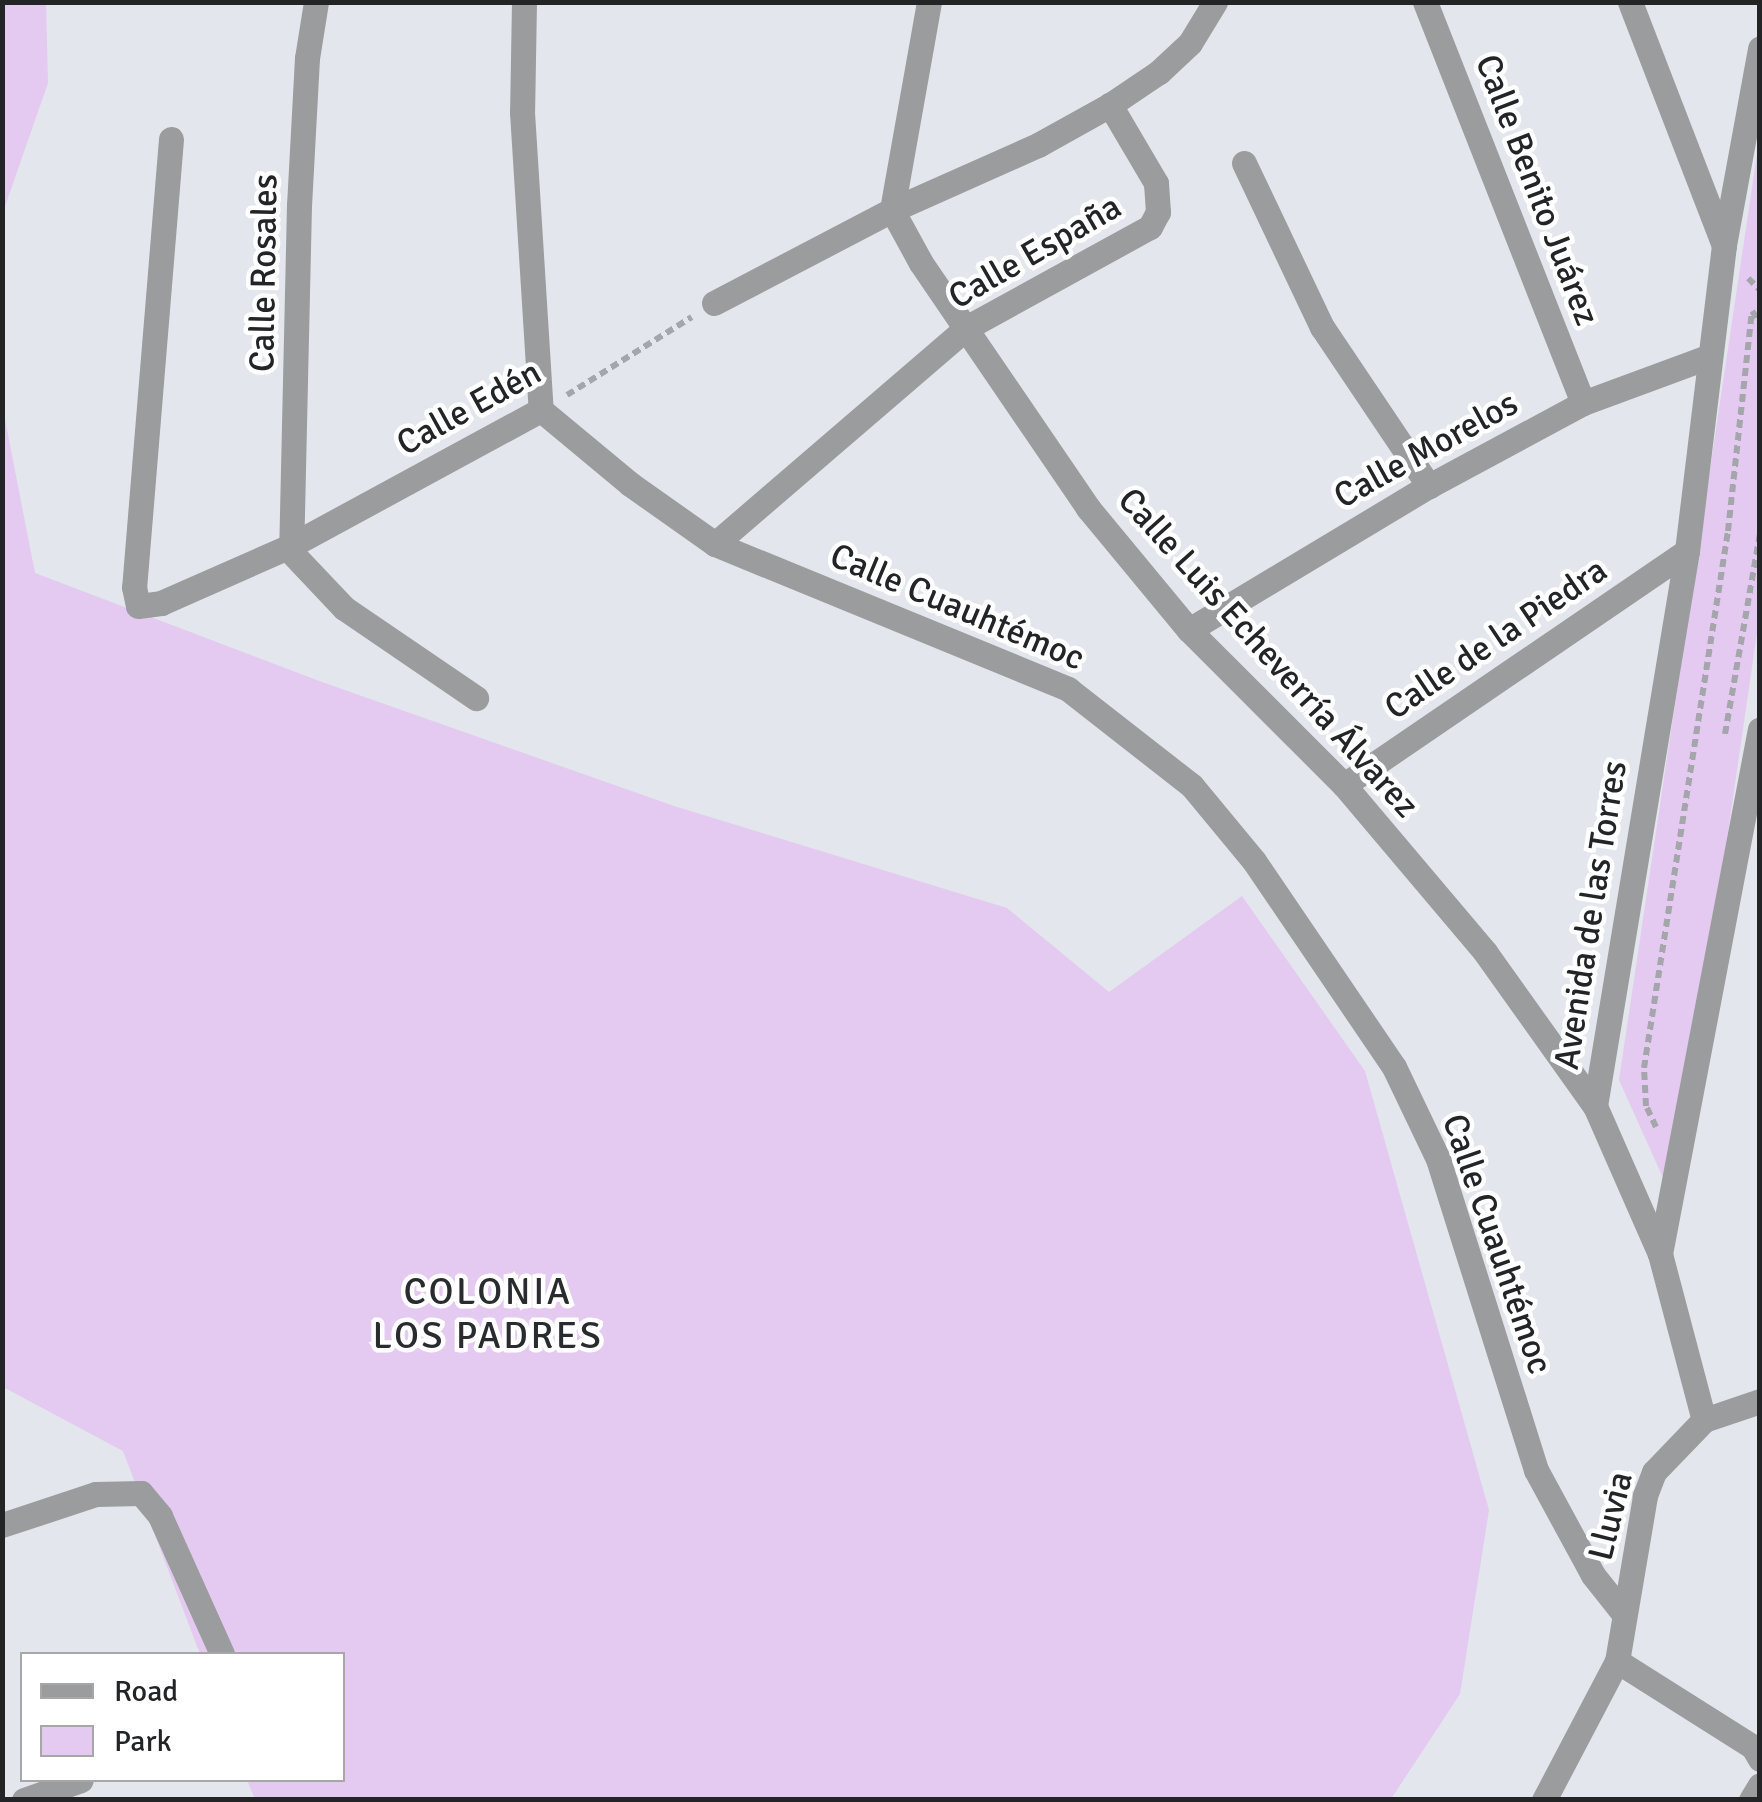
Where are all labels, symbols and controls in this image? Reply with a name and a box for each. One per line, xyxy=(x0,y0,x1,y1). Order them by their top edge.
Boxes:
street label: Calle Benito Juárez xyxy=(1466,49,1608,331)
street label: Calle Rosales xyxy=(241,174,287,372)
street label: Calle España xyxy=(941,186,1129,318)
street label: Calle Edén xyxy=(390,351,548,465)
street label: Calle Morelos xyxy=(1327,382,1525,518)
street label: Calle Luis Echeverría Álvarez xyxy=(1109,480,1427,826)
street label: Calle Cuauhtémoc xyxy=(824,535,1090,679)
street label: Calle de la Piedra xyxy=(1377,549,1615,729)
street label: Avenida de las Torres xyxy=(1546,758,1636,1072)
street label: Calle Cuauhtémoc xyxy=(1433,1109,1561,1379)
district label: COLONIA LOS PADRES xyxy=(373,1269,603,1358)
street label: Lluvia xyxy=(1580,1467,1642,1565)
legend xyxy=(20,1652,345,1782)
text: Road xyxy=(114,1673,178,1710)
text: Park xyxy=(114,1723,172,1760)

